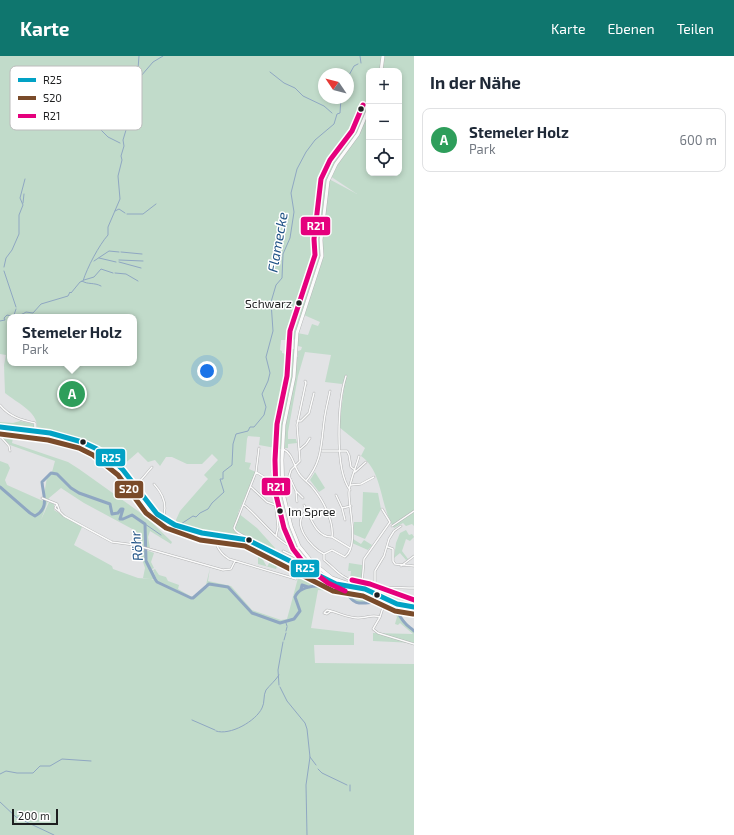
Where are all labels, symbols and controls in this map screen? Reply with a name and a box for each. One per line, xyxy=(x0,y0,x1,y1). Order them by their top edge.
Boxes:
text: Karte xyxy=(20,17,70,40)
text: Karte xyxy=(551,20,586,37)
text: Ebenen xyxy=(608,20,655,37)
text: Teilen xyxy=(677,20,714,37)
legend xyxy=(10,66,142,130)
north arrow xyxy=(318,68,354,104)
map controls xyxy=(366,68,402,176)
button: + xyxy=(366,68,402,104)
text: In der Nähe xyxy=(430,72,521,92)
text: R25 xyxy=(43,73,62,86)
text: S20 xyxy=(43,91,62,104)
unlabelled marker xyxy=(356,104,366,114)
button: − xyxy=(366,104,402,140)
text: R21 xyxy=(43,109,60,122)
text: Stemeler Holz xyxy=(469,123,569,141)
text: A xyxy=(440,132,448,148)
text: 600 m xyxy=(680,132,717,148)
button: locate xyxy=(366,140,402,176)
text: Park xyxy=(469,141,496,157)
water label: Flamecke xyxy=(263,210,291,273)
line badge: R21 xyxy=(300,216,331,236)
text: R21 xyxy=(307,219,325,232)
place label: Schwarz xyxy=(245,296,292,310)
marker: Schwarz xyxy=(294,298,304,308)
popup xyxy=(7,314,137,366)
text: Stemeler Holz xyxy=(22,323,122,341)
text: Park xyxy=(22,341,49,357)
your location xyxy=(197,361,217,381)
pin: A xyxy=(59,379,85,409)
unlabelled marker xyxy=(78,437,88,447)
line badge: R25 xyxy=(95,448,126,467)
text: R25 xyxy=(101,451,121,464)
line badge: R21 xyxy=(261,477,291,496)
line badge: S20 xyxy=(114,480,144,499)
text: R21 xyxy=(267,480,285,493)
text: S20 xyxy=(119,482,139,495)
place label: Im Spree xyxy=(288,504,336,518)
marker: Im Spree xyxy=(275,506,285,516)
water label: Röhr xyxy=(126,530,146,562)
unlabelled marker xyxy=(244,535,254,545)
line badge: R25 xyxy=(290,559,320,578)
text: R25 xyxy=(295,561,315,574)
unlabelled marker xyxy=(372,590,382,600)
scale bar xyxy=(12,807,58,826)
text: 200 m xyxy=(18,809,50,822)

